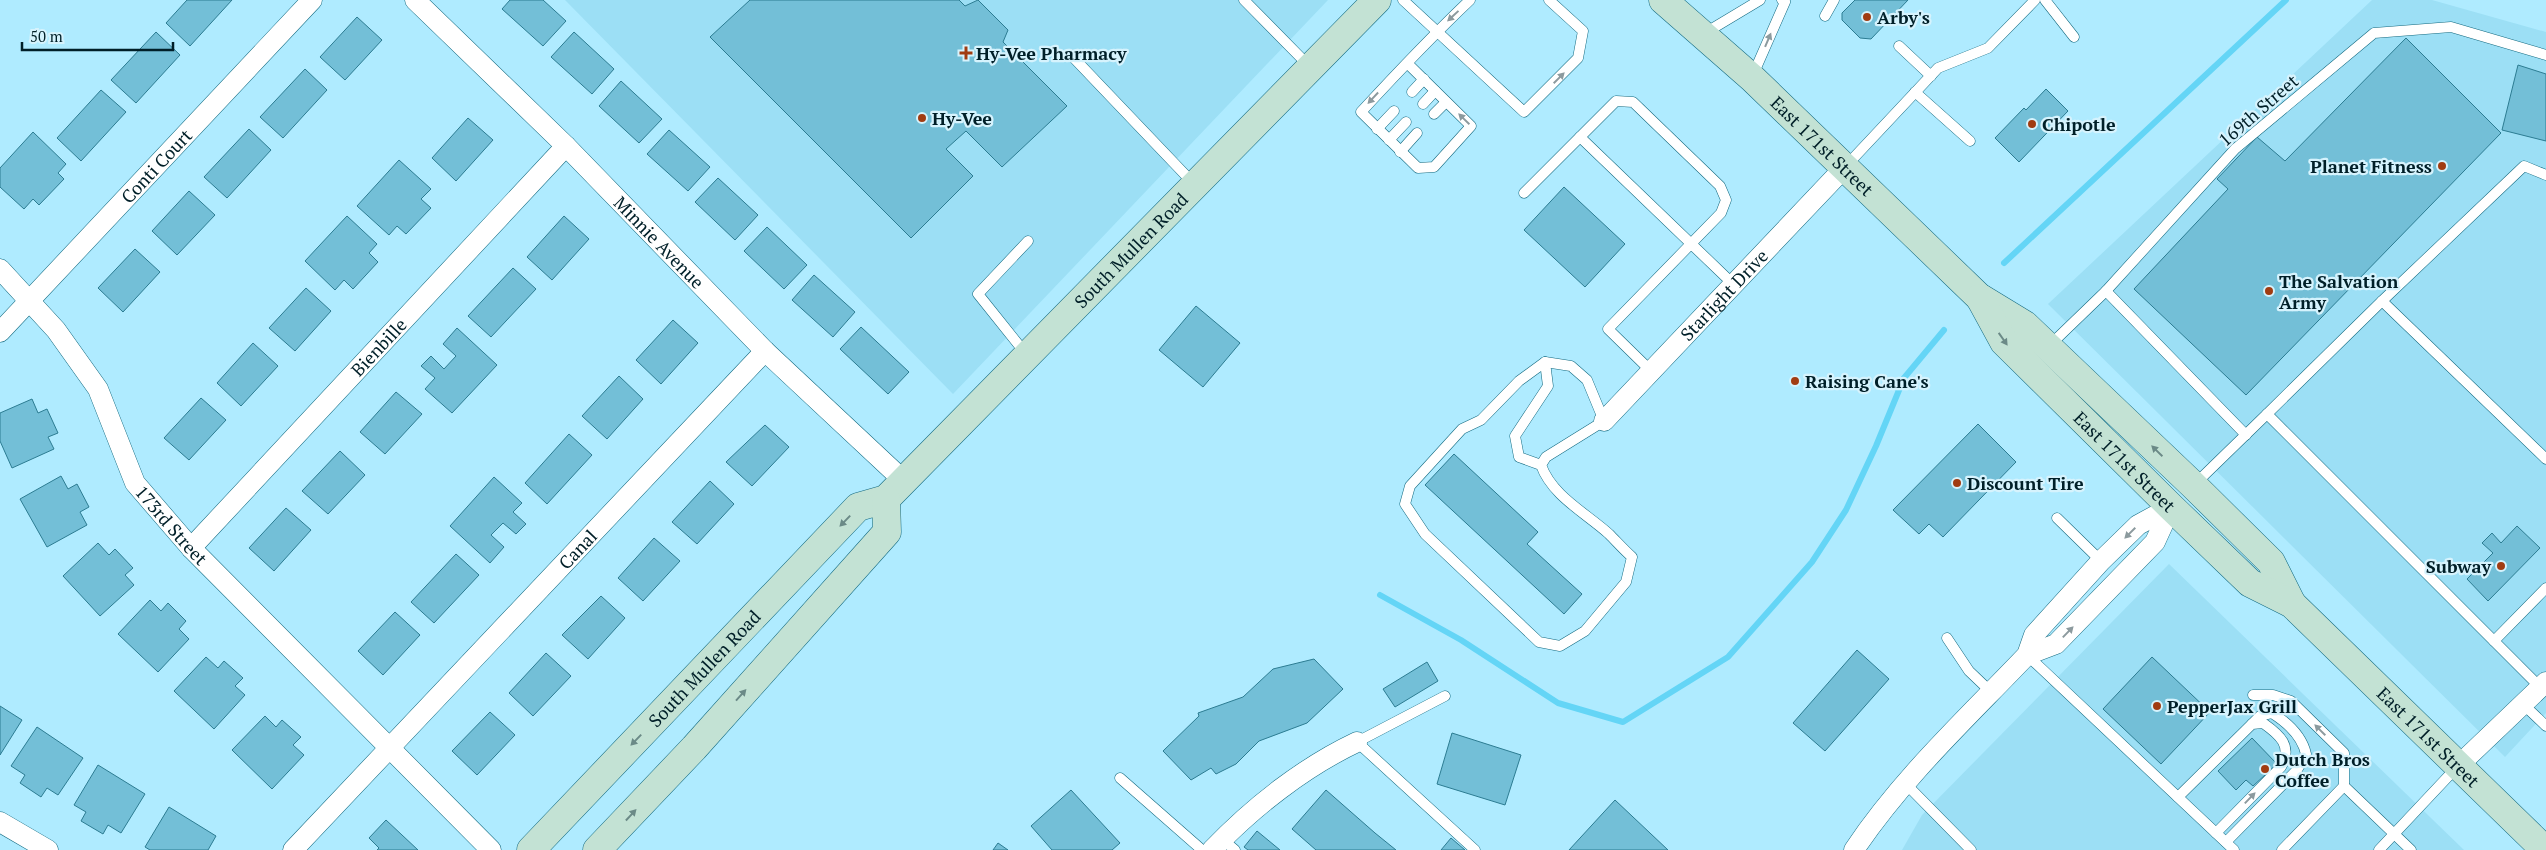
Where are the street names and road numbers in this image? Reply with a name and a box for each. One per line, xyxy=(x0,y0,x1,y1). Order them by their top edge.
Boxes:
street label: 169th Street xyxy=(2213,68,2303,151)
street label: East 171st Street xyxy=(1766,91,1879,201)
street label: Conti Court xyxy=(115,123,197,208)
street label: South Mullen Road xyxy=(1069,187,1193,313)
street label: Minnie Avenue xyxy=(609,191,710,294)
street label: Starlight Drive xyxy=(1675,244,1773,346)
street label: Bienbille xyxy=(345,313,412,381)
street label: East 171st Street xyxy=(2069,406,2181,517)
street label: 173rd Street xyxy=(130,480,213,570)
street label: Canal xyxy=(553,524,602,574)
street label: South Mullen Road xyxy=(643,605,766,732)
street label: East 171st Street xyxy=(2372,681,2485,792)

